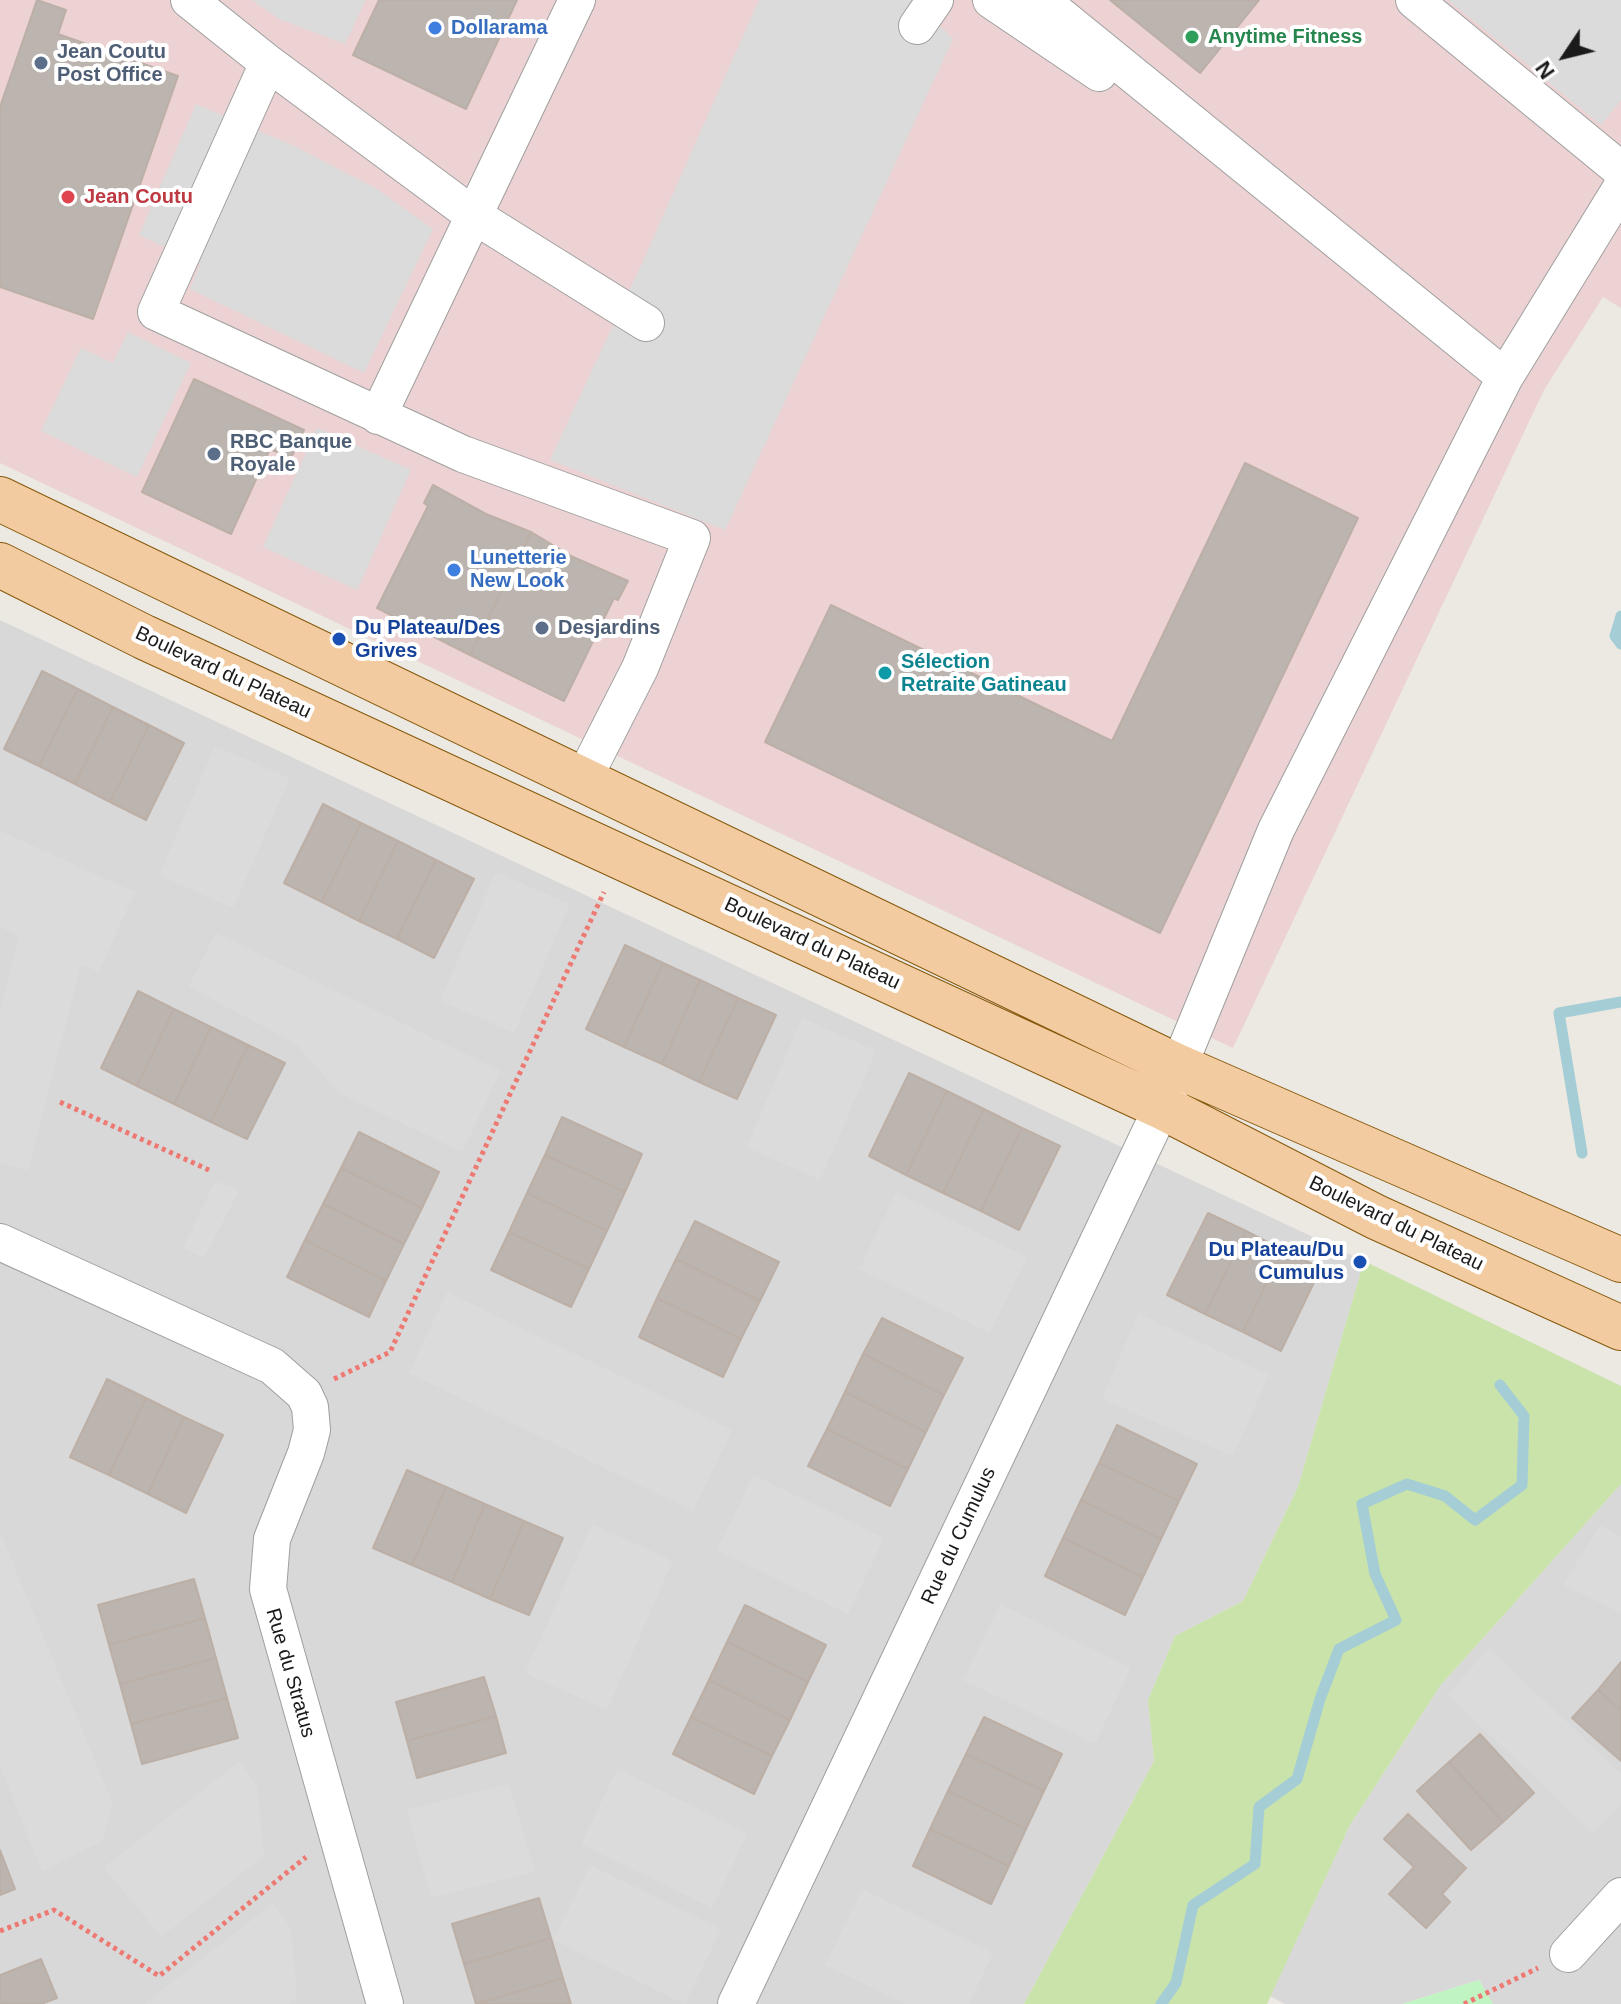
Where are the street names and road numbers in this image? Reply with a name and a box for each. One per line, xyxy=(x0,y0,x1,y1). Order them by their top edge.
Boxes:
street label: Boulevard du Plateau xyxy=(131,622,315,724)
street label: Boulevard du Plateau xyxy=(720,893,904,995)
street label: Boulevard du Plateau xyxy=(1305,1171,1487,1277)
street label: Rue du Cumulus xyxy=(917,1463,1001,1609)
street label: Rue du Stratus xyxy=(260,1606,320,1740)

